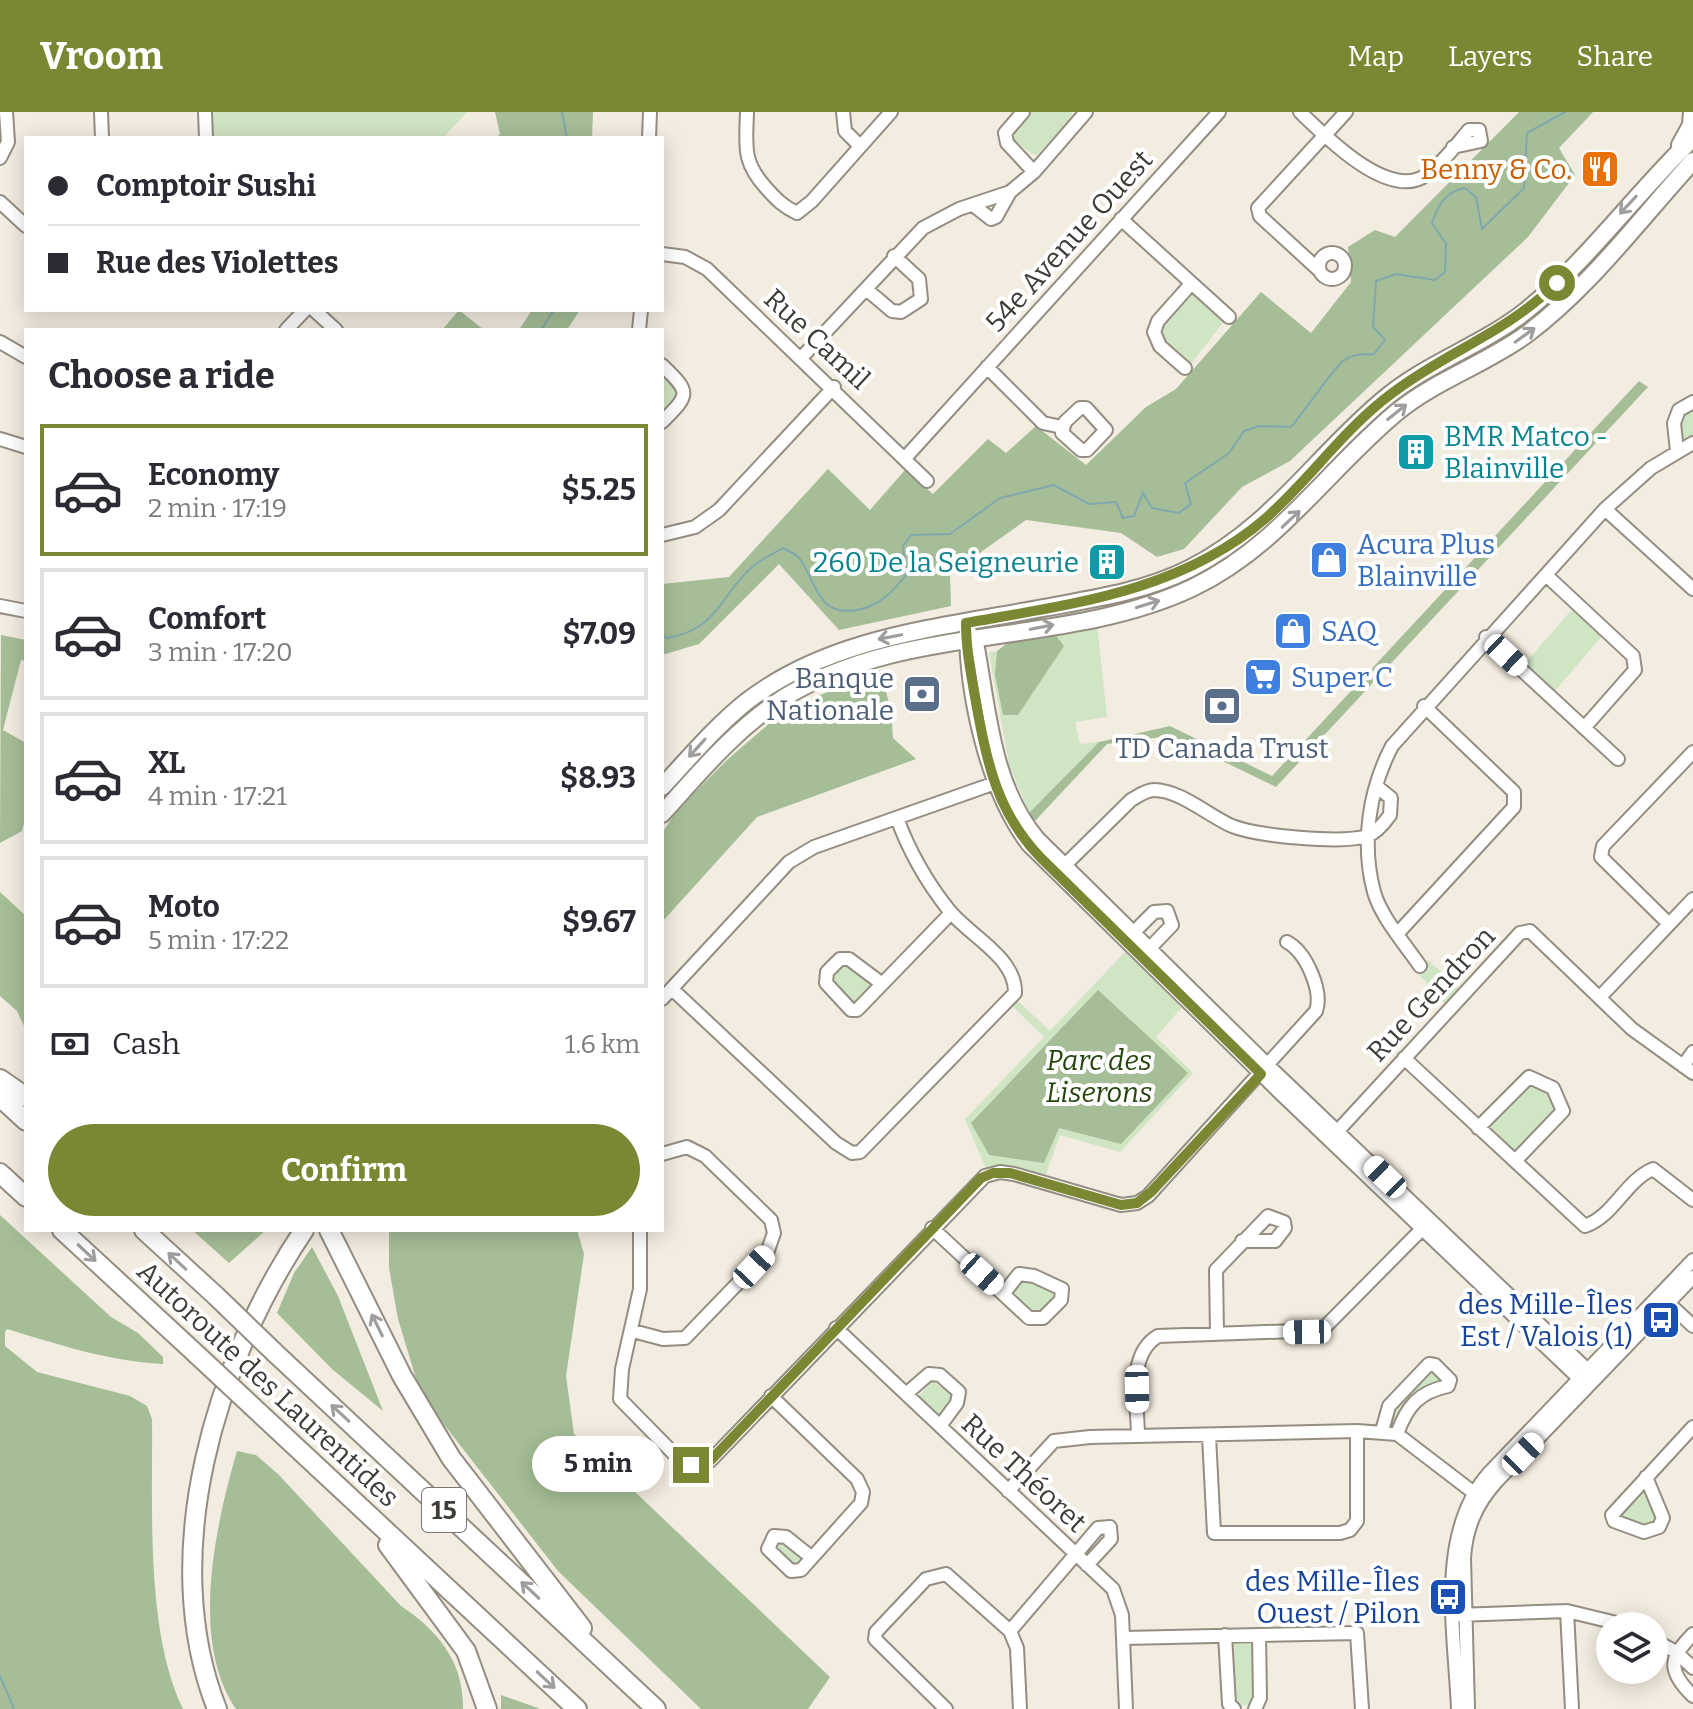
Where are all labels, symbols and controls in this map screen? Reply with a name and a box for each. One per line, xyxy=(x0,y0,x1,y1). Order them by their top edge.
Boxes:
text: Vroom xyxy=(40,33,163,79)
text: Map xyxy=(1347,40,1404,73)
text: Layers xyxy=(1448,40,1532,73)
text: Share xyxy=(1576,40,1653,73)
street label: 54e Avenue Ouest xyxy=(979,143,1159,339)
restaurant icon: Benny & Co. xyxy=(1579,148,1621,190)
place label: Benny & Co. xyxy=(1420,153,1572,186)
text: Comptoir Sushi xyxy=(96,168,316,204)
one-way arrow xyxy=(1619,195,1638,215)
text: Rue des Violettes xyxy=(96,245,339,281)
route start xyxy=(1539,265,1575,301)
street label: Rue Camil xyxy=(757,282,877,396)
one-way arrow xyxy=(1513,327,1535,343)
text: Choose a ride xyxy=(48,354,275,398)
one-way arrow xyxy=(1387,403,1407,421)
place label: BMR Matco - Blainville xyxy=(1444,420,1608,485)
building icon: BMR Matco - Blainville xyxy=(1395,431,1437,473)
icon: car xyxy=(52,454,124,526)
text: Economy xyxy=(148,457,279,493)
text: $5.25 xyxy=(561,472,636,508)
text: 2 min · 17:19 xyxy=(148,493,287,524)
one-way arrow xyxy=(1281,510,1300,529)
place label: Acura Plus Blainville xyxy=(1357,528,1495,593)
shop icon: Acura Plus Blainville xyxy=(1308,539,1350,581)
building icon: 260 De la Seigneurie xyxy=(1086,541,1128,583)
place label: 260 De la Seigneurie xyxy=(813,546,1079,579)
one-way arrow xyxy=(1135,596,1160,610)
icon: car xyxy=(52,598,124,670)
text: Comfort xyxy=(148,601,266,637)
shop icon: SAQ xyxy=(1272,610,1314,652)
place label: SAQ xyxy=(1321,615,1379,648)
text: $7.09 xyxy=(562,616,636,652)
one-way arrow xyxy=(1028,619,1054,634)
car xyxy=(1480,630,1532,680)
one-way arrow xyxy=(878,631,903,646)
text: 3 min · 17:20 xyxy=(148,637,293,668)
supermarket icon: Super C xyxy=(1242,656,1284,698)
place label: Super C xyxy=(1291,661,1393,694)
place label: Banque Nationale xyxy=(766,662,894,727)
bank icon: Banque Nationale xyxy=(901,673,943,715)
bank icon: TD Canada Trust xyxy=(1201,685,1243,727)
place label: TD Canada Trust xyxy=(1115,732,1329,765)
one-way arrow xyxy=(689,738,707,758)
icon: car xyxy=(52,742,124,814)
text: XL xyxy=(148,745,185,781)
text: $8.93 xyxy=(560,760,636,796)
text: 4 min · 17:21 xyxy=(148,781,287,812)
icon: car xyxy=(52,886,124,958)
text: Moto xyxy=(148,889,220,925)
text: $9.67 xyxy=(562,904,636,940)
street label: Rue Gendron xyxy=(1360,920,1502,1068)
text: 5 min · 17:22 xyxy=(148,925,289,956)
icon: cash xyxy=(48,1022,92,1066)
text: Cash xyxy=(112,1026,180,1062)
text: 1.6 km xyxy=(565,1029,640,1060)
park label: Parc des Liserons xyxy=(1046,1044,1152,1109)
button: Confirm xyxy=(48,1124,640,1216)
car xyxy=(1359,1152,1411,1202)
car xyxy=(729,1241,779,1293)
one-way arrow xyxy=(76,1244,96,1262)
car xyxy=(956,1249,1008,1299)
one-way arrow xyxy=(168,1252,188,1270)
street label: Autoroute des Laurentides xyxy=(130,1254,406,1514)
place label: des Mille-Îles Est / Valois (1) xyxy=(1458,1288,1633,1353)
bus stop icon: des Mille-Îles Est / Valois (1) xyxy=(1640,1299,1682,1341)
one-way arrow xyxy=(368,1314,384,1338)
car xyxy=(1283,1320,1331,1344)
car xyxy=(1125,1365,1149,1413)
one-way arrow xyxy=(330,1404,350,1423)
street label: Rue Théoret xyxy=(955,1407,1093,1539)
car xyxy=(1498,1428,1548,1480)
callout: 5 min xyxy=(531,1437,663,1493)
route end xyxy=(673,1447,709,1483)
text: 5 min xyxy=(564,1448,632,1479)
road number: 15 xyxy=(422,1488,466,1532)
place label: des Mille-Îles Ouest / Pilon xyxy=(1245,1565,1420,1630)
bus stop icon: des Mille-Îles Ouest / Pilon xyxy=(1427,1576,1469,1618)
one-way arrow xyxy=(521,1582,541,1600)
map controls xyxy=(1596,1612,1668,1684)
button: layers xyxy=(1596,1612,1668,1684)
one-way arrow xyxy=(535,1670,555,1688)

